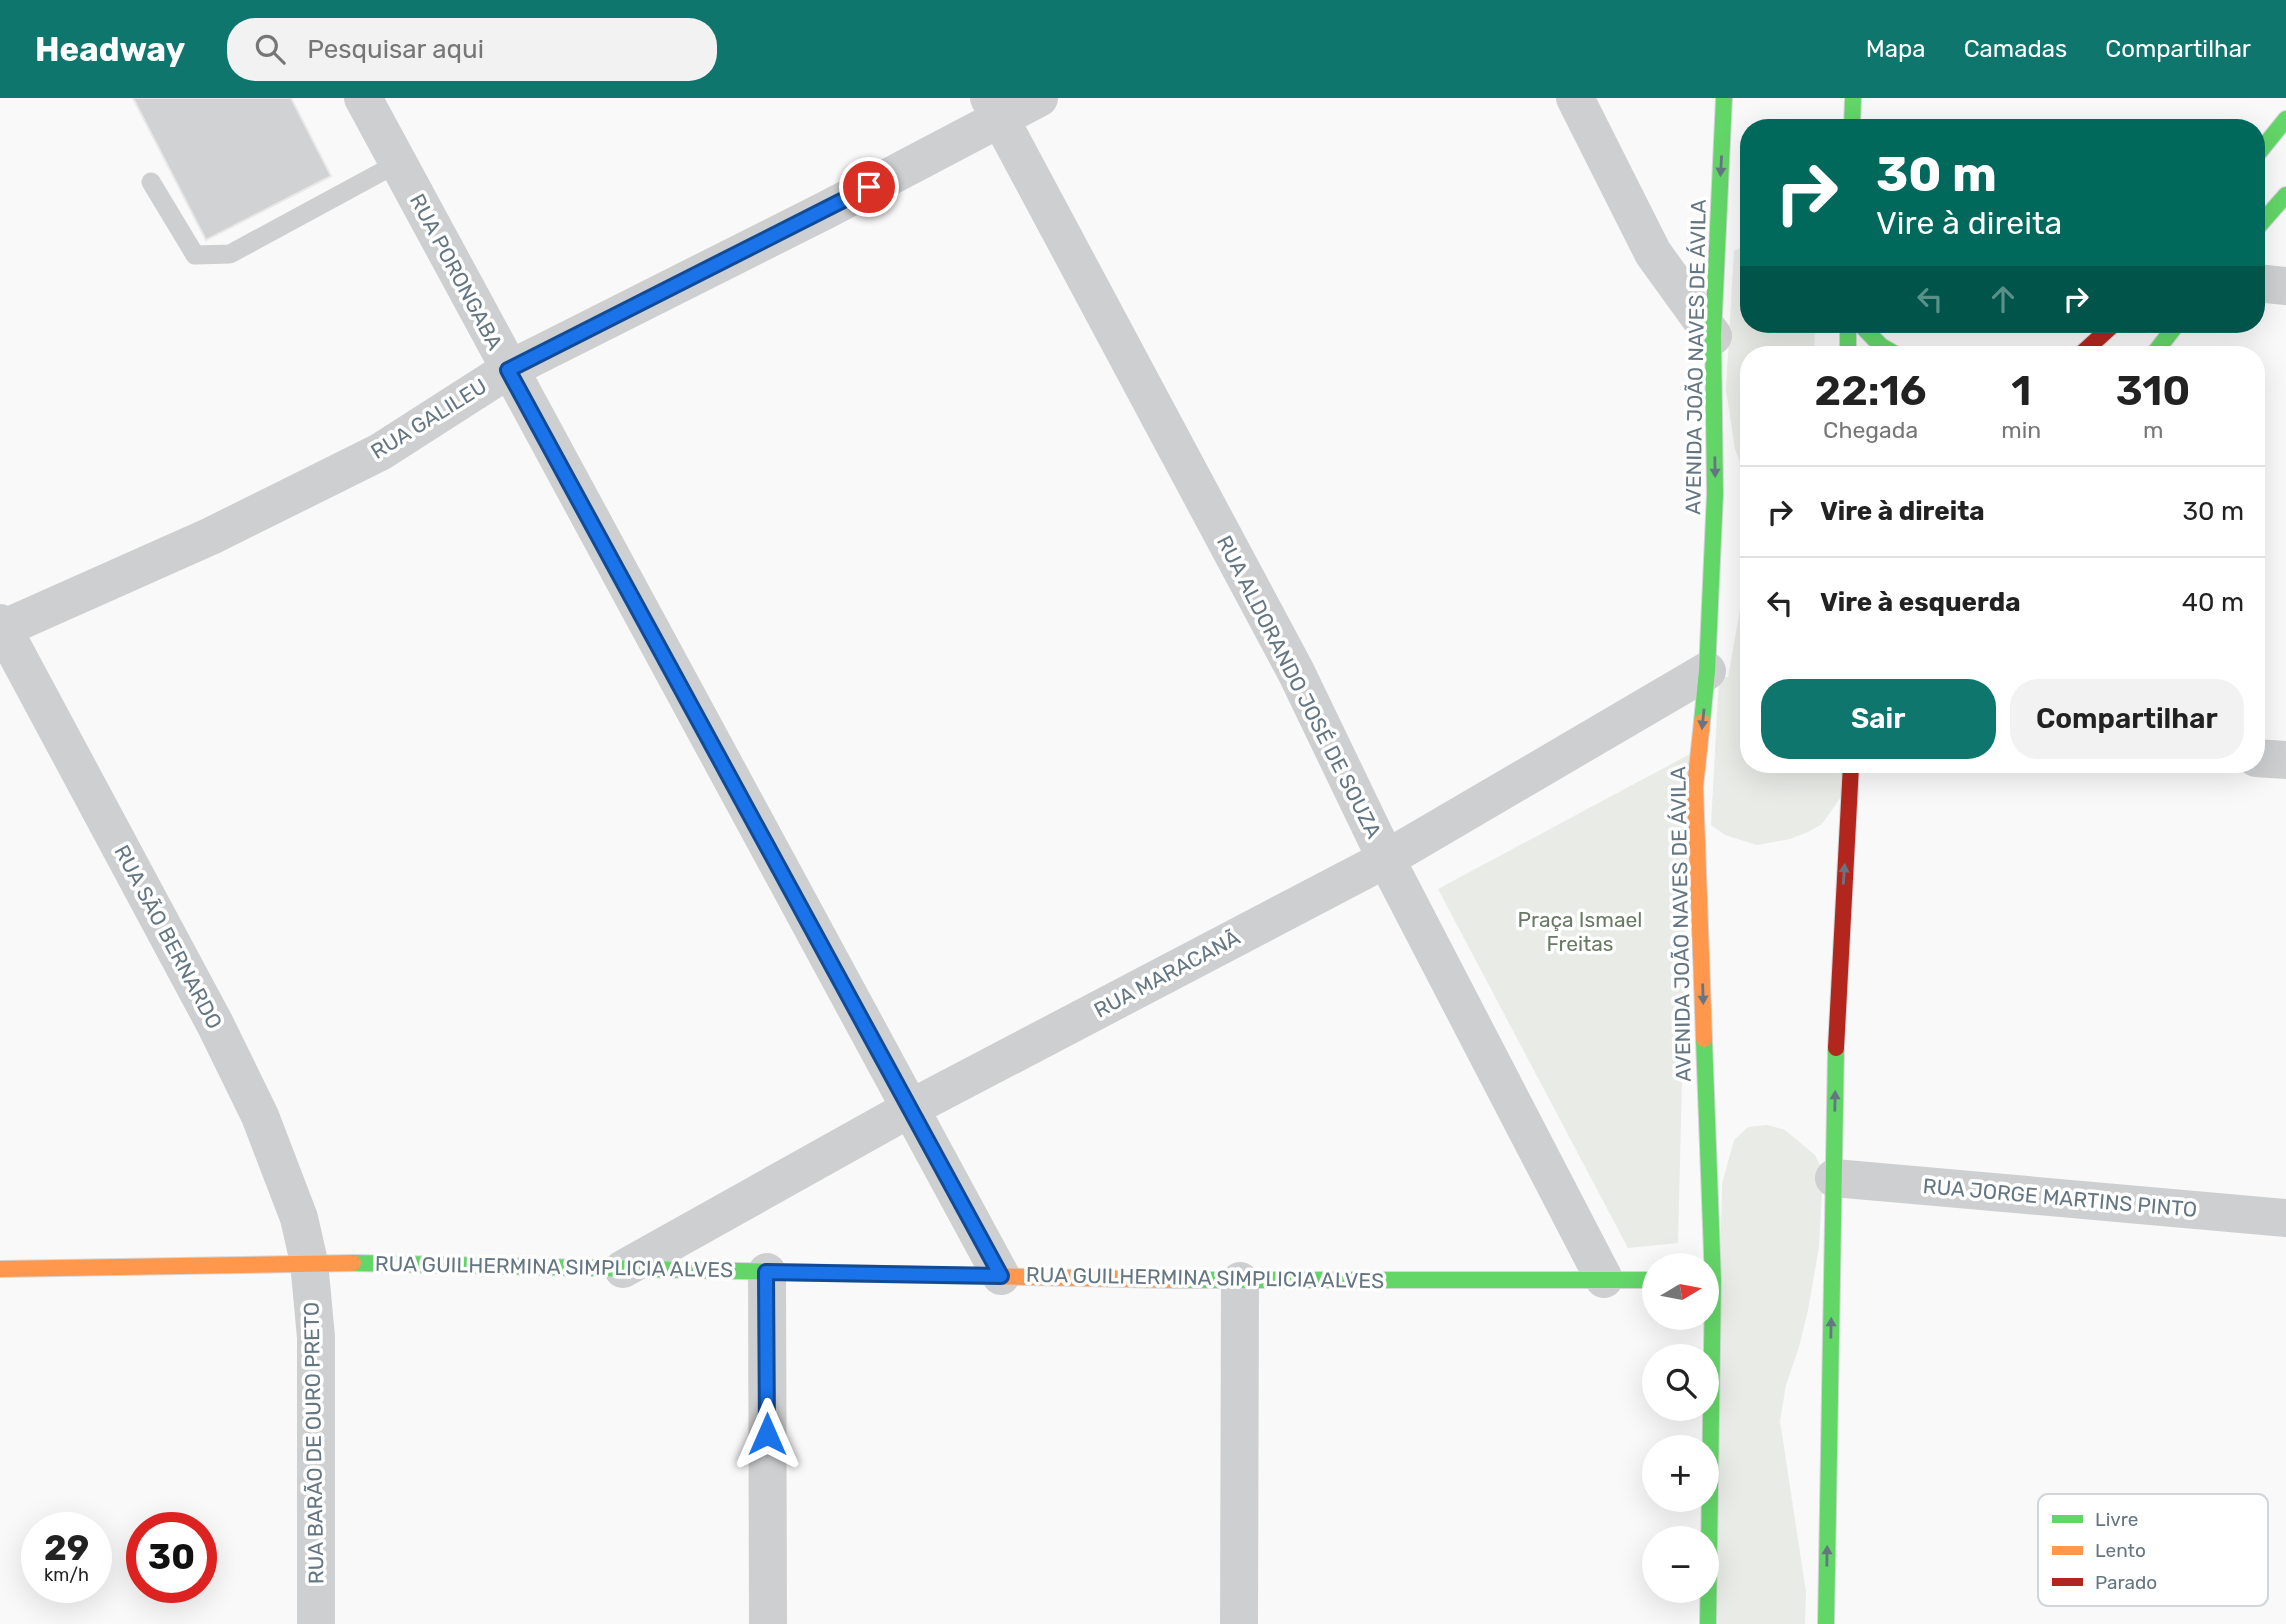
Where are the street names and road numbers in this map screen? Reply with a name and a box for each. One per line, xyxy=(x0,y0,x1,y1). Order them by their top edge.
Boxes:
street label: RUA PORONGABA xyxy=(405,189,508,354)
street label: AVENIDA JOÃO NAVES DE ÁVILA xyxy=(1680,199,1711,515)
street label: RUA GALILEU xyxy=(366,373,491,464)
street label: RUA ALDORANDO JOSÉ DE SOUZA xyxy=(1212,531,1387,842)
street label: AVENIDA JOÃO NAVES DE ÁVILA xyxy=(1665,766,1696,1082)
street label: RUA SÃO BERNARDO xyxy=(109,841,227,1033)
street label: RUA MARACANÃ xyxy=(1089,925,1244,1023)
street label: RUA JORGE MARTINS PINTO xyxy=(1922,1173,2198,1222)
street label: RUA GUILHERMINA SIMPLICIA ALVES xyxy=(375,1251,733,1282)
street label: RUA GUILHERMINA SIMPLICIA ALVES xyxy=(1026,1262,1384,1293)
street label: RUA BARÃO DE OURO PRETO xyxy=(299,1302,328,1584)

